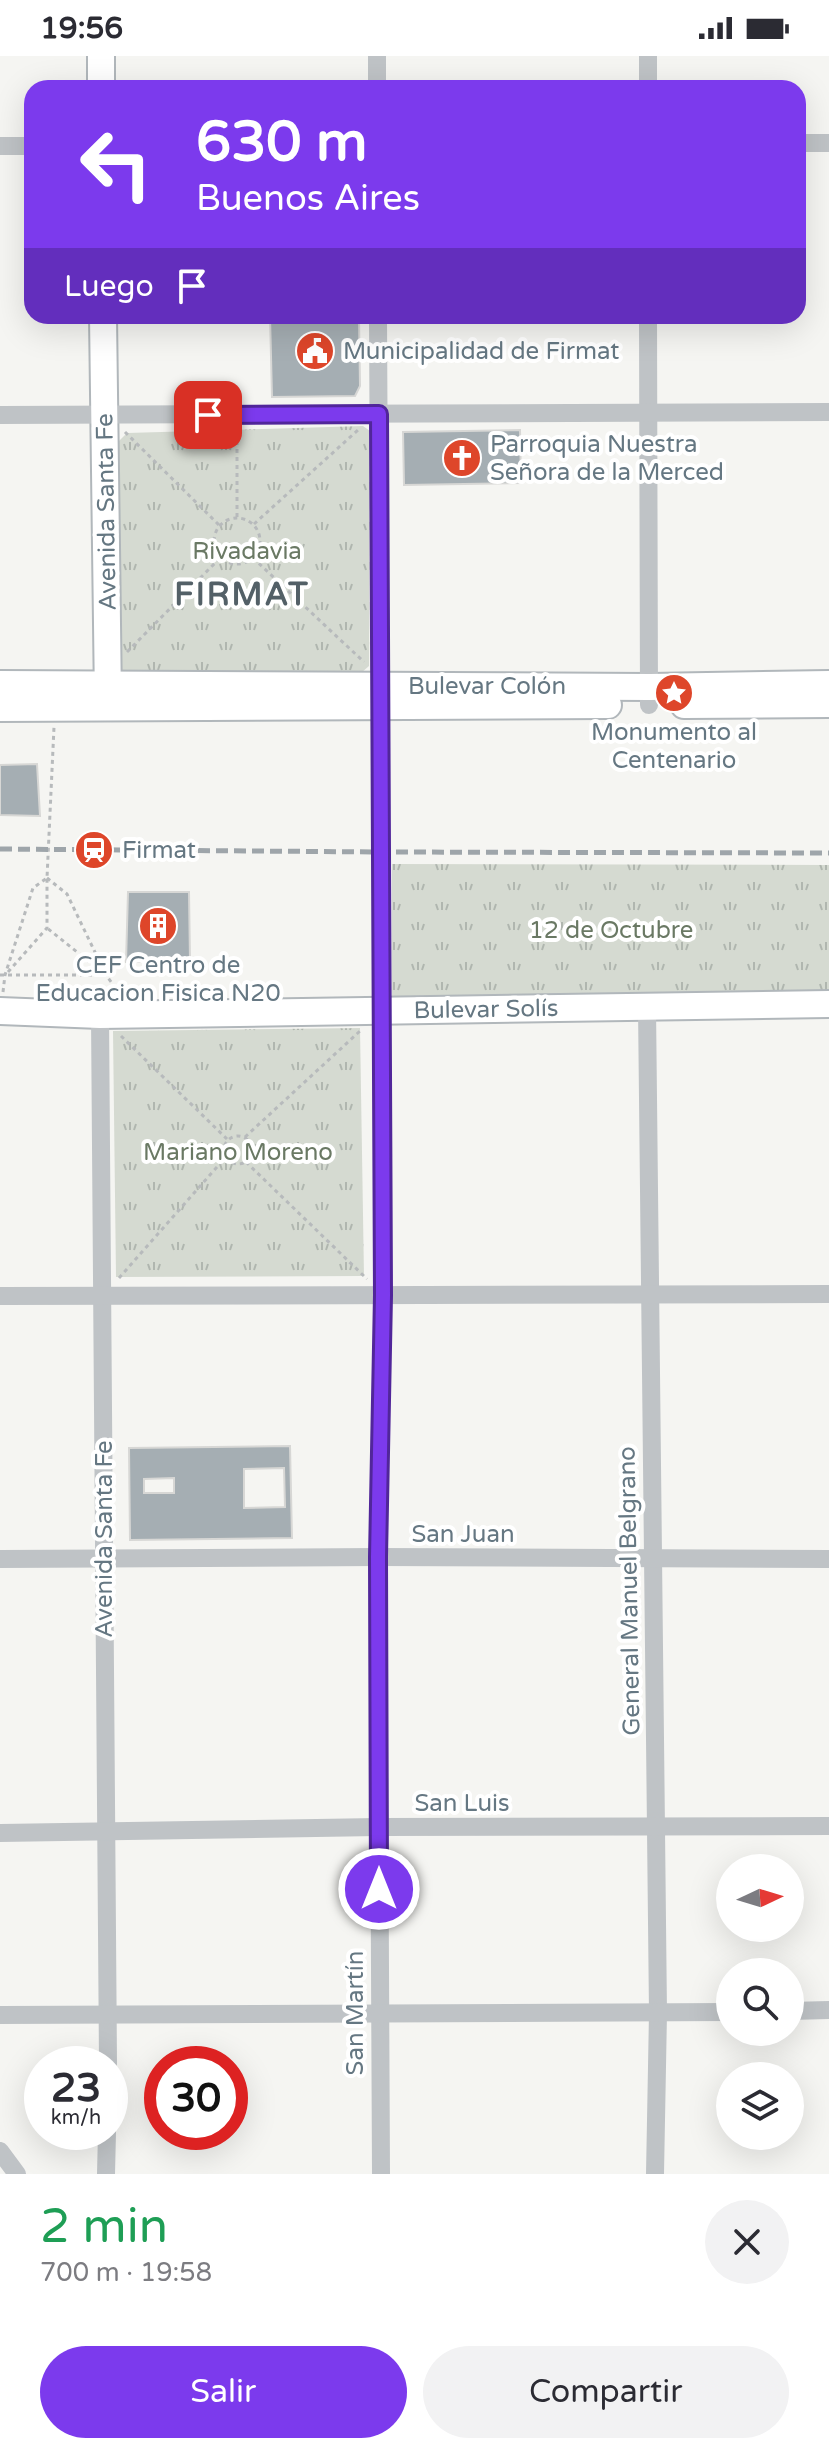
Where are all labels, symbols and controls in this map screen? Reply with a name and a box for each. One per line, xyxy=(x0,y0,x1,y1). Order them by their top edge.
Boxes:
text: 19:56 xyxy=(40,10,123,47)
text: 630 m xyxy=(196,109,367,176)
icon: left xyxy=(64,112,168,216)
text: Buenos Aires xyxy=(196,177,420,220)
icon: arrive xyxy=(170,264,214,308)
text: Luego xyxy=(64,268,154,305)
public building icon: Municipalidad de Firmat xyxy=(294,330,336,372)
place label: Municipalidad de Firmat xyxy=(343,337,619,366)
pin xyxy=(174,381,242,449)
icon: arrive xyxy=(186,393,230,437)
street label: Avenida Santa Fe xyxy=(90,413,123,611)
place label: Parroquia Nuestra Señora de la Merced xyxy=(490,430,724,487)
church icon: Parroquia Nuestra Señora de la Merced xyxy=(441,437,483,479)
park label: Rivadavia xyxy=(192,537,302,566)
district label: FIRMAT xyxy=(174,576,310,614)
street label: Bulevar Colón xyxy=(408,672,566,701)
place icon: Monumento al Centenario xyxy=(653,672,695,714)
place label: Monumento al Centenario xyxy=(591,718,757,775)
station icon: Firmat xyxy=(73,829,115,871)
place label: Firmat xyxy=(122,836,196,865)
building icon: CEF Centro de Educacion Fisica N20 xyxy=(137,905,179,947)
park label: 12 de Octubre xyxy=(529,916,693,945)
place label: CEF Centro de Educacion Fisica N20 xyxy=(36,951,280,1008)
street label: Bulevar Solís xyxy=(413,994,559,1025)
park label: Mariano Moreno xyxy=(143,1138,333,1167)
street label: Avenida Santa Fe xyxy=(90,1440,119,1638)
street label: General Manuel Belgrano xyxy=(612,1446,647,1736)
street label: San Juan xyxy=(411,1520,515,1549)
street label: San Luis xyxy=(414,1789,510,1818)
position arrow xyxy=(337,1847,421,1931)
north arrow xyxy=(716,1854,804,1942)
map controls xyxy=(716,1854,804,2150)
street label: San Martín xyxy=(341,1951,370,2075)
button: search xyxy=(716,1958,804,2046)
speed limit sign: 30 xyxy=(144,2046,248,2150)
button: layers xyxy=(716,2062,804,2150)
text: 23 xyxy=(51,2064,101,2112)
text: km/h xyxy=(51,2106,101,2130)
text: 2 min xyxy=(40,2198,168,2256)
button: close xyxy=(705,2200,789,2284)
text: 700 m · 19:58 xyxy=(40,2257,212,2288)
button: Salir xyxy=(40,2346,407,2438)
button: Compartir xyxy=(423,2346,789,2438)

